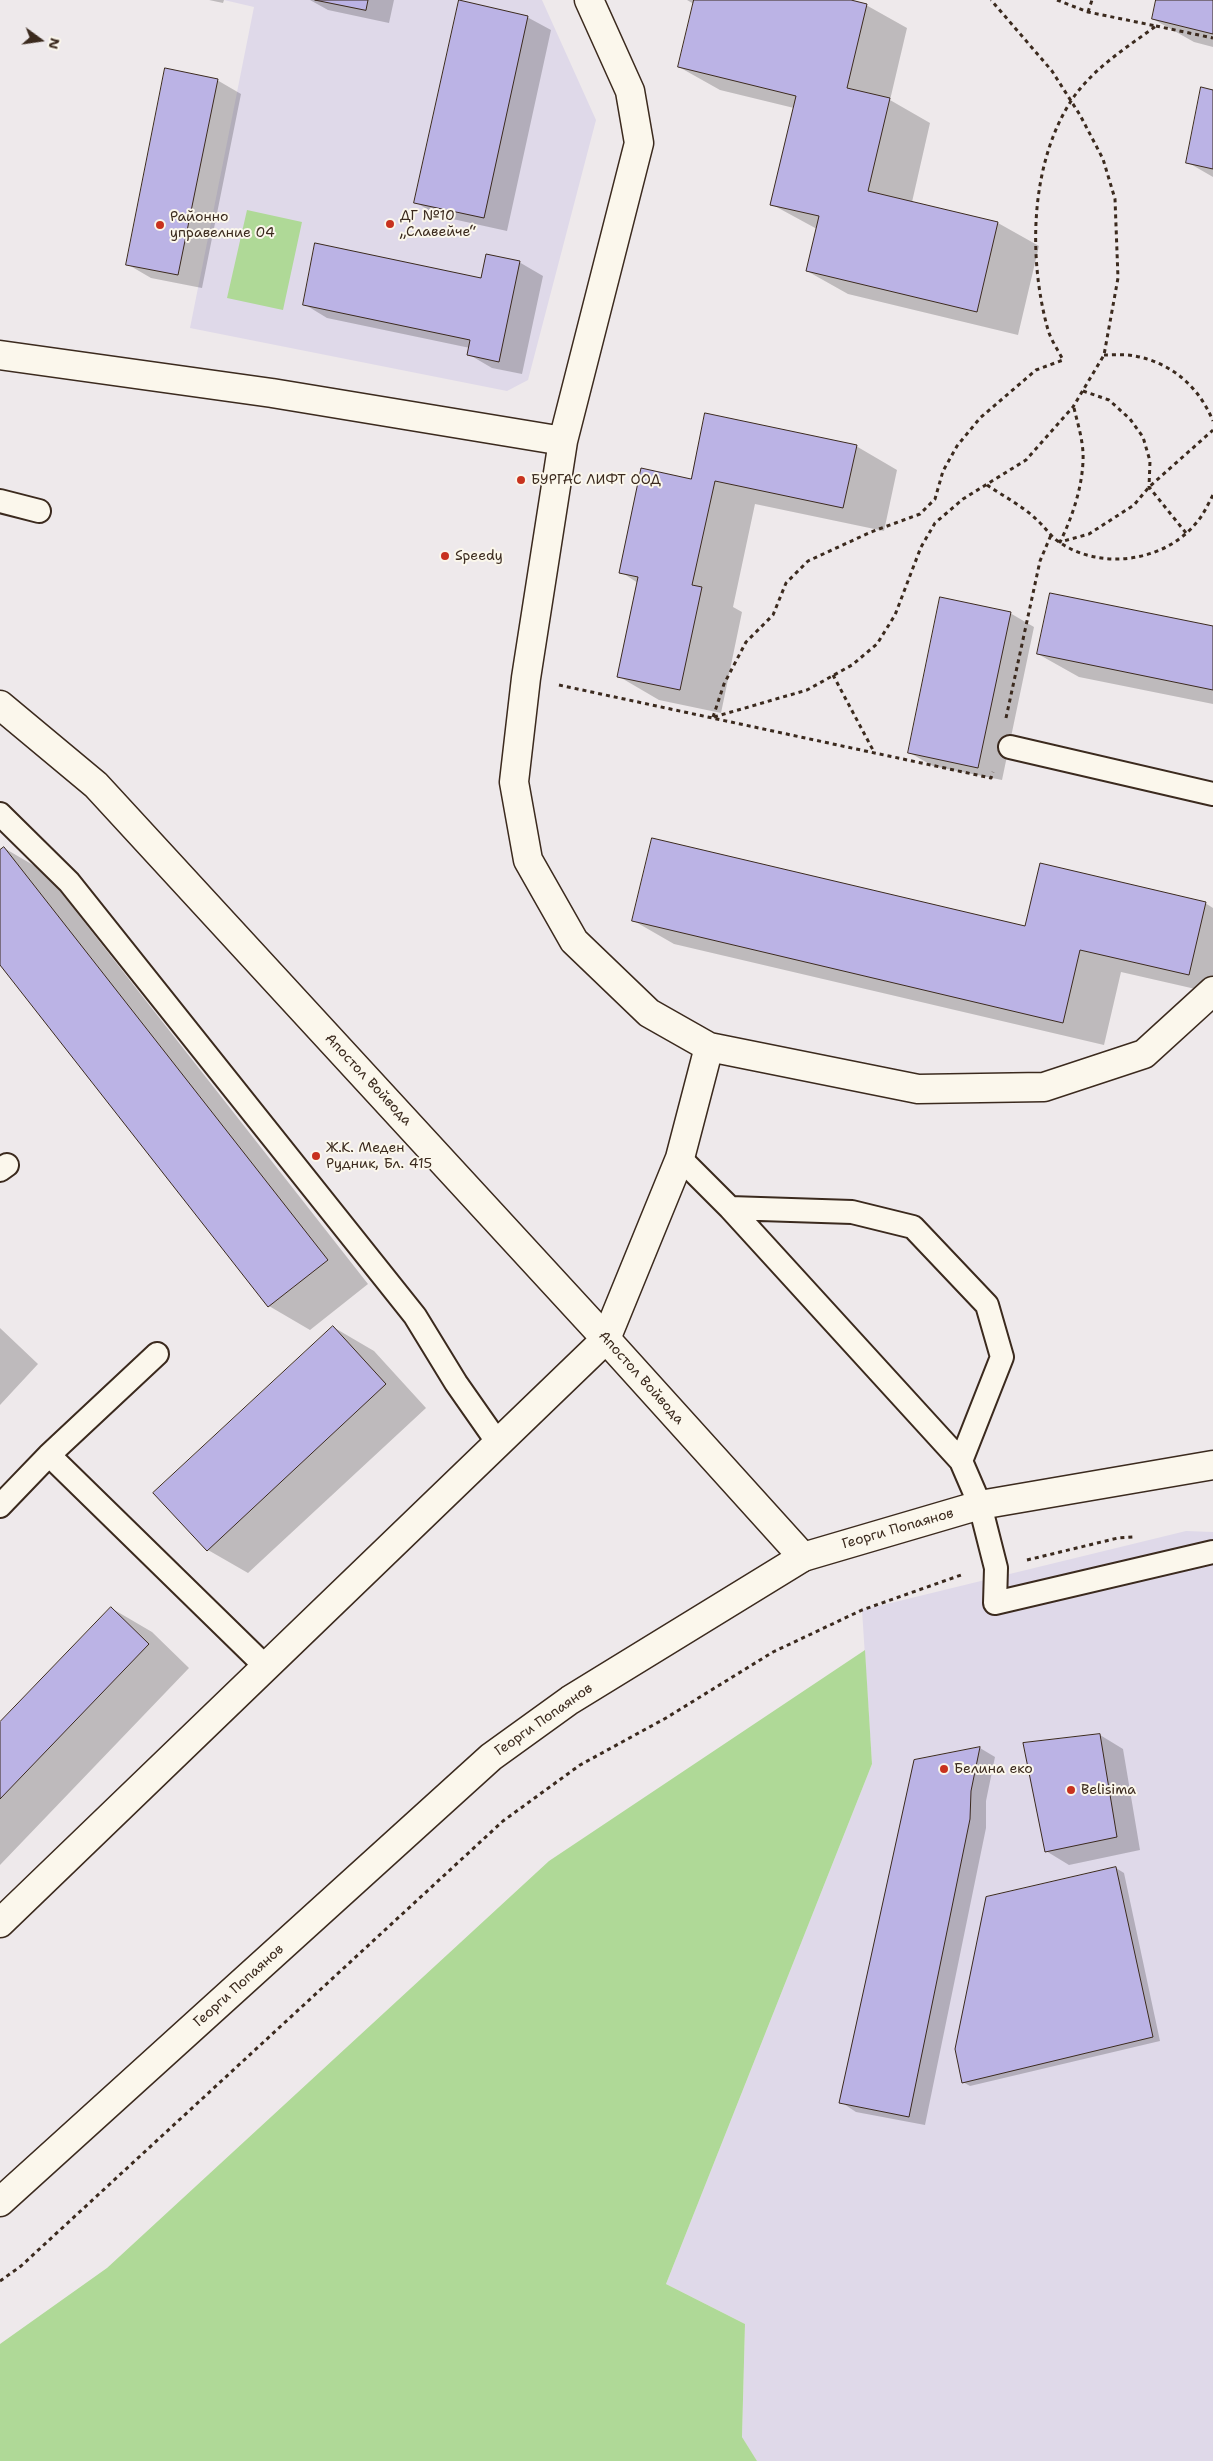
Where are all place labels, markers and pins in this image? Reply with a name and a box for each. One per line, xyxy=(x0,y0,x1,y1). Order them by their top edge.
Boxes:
place label: ДГ №10 „Славейче“ xyxy=(400,208,476,240)
place label: Районно управелние 04 xyxy=(170,209,275,242)
marker: ДГ №10 „Славейче“ xyxy=(384,218,396,230)
marker: Районно управелние 04 xyxy=(154,219,166,231)
place label: БУРГАС ЛИФТ ООД xyxy=(531,472,661,488)
marker: БУРГАС ЛИФТ ООД xyxy=(515,474,527,486)
place label: Speedy xyxy=(455,548,503,564)
marker: Speedy xyxy=(439,550,451,562)
place label: Ж.К. Меден Рудник, Бл. 415 xyxy=(326,1140,432,1172)
marker: Ж.К. Меден Рудник, Бл. 415 xyxy=(310,1150,322,1162)
place label: Белина еко xyxy=(954,1761,1033,1777)
marker: Белина еко xyxy=(938,1763,950,1775)
place label: Belisima xyxy=(1081,1782,1136,1798)
marker: Belisima xyxy=(1065,1784,1077,1796)

